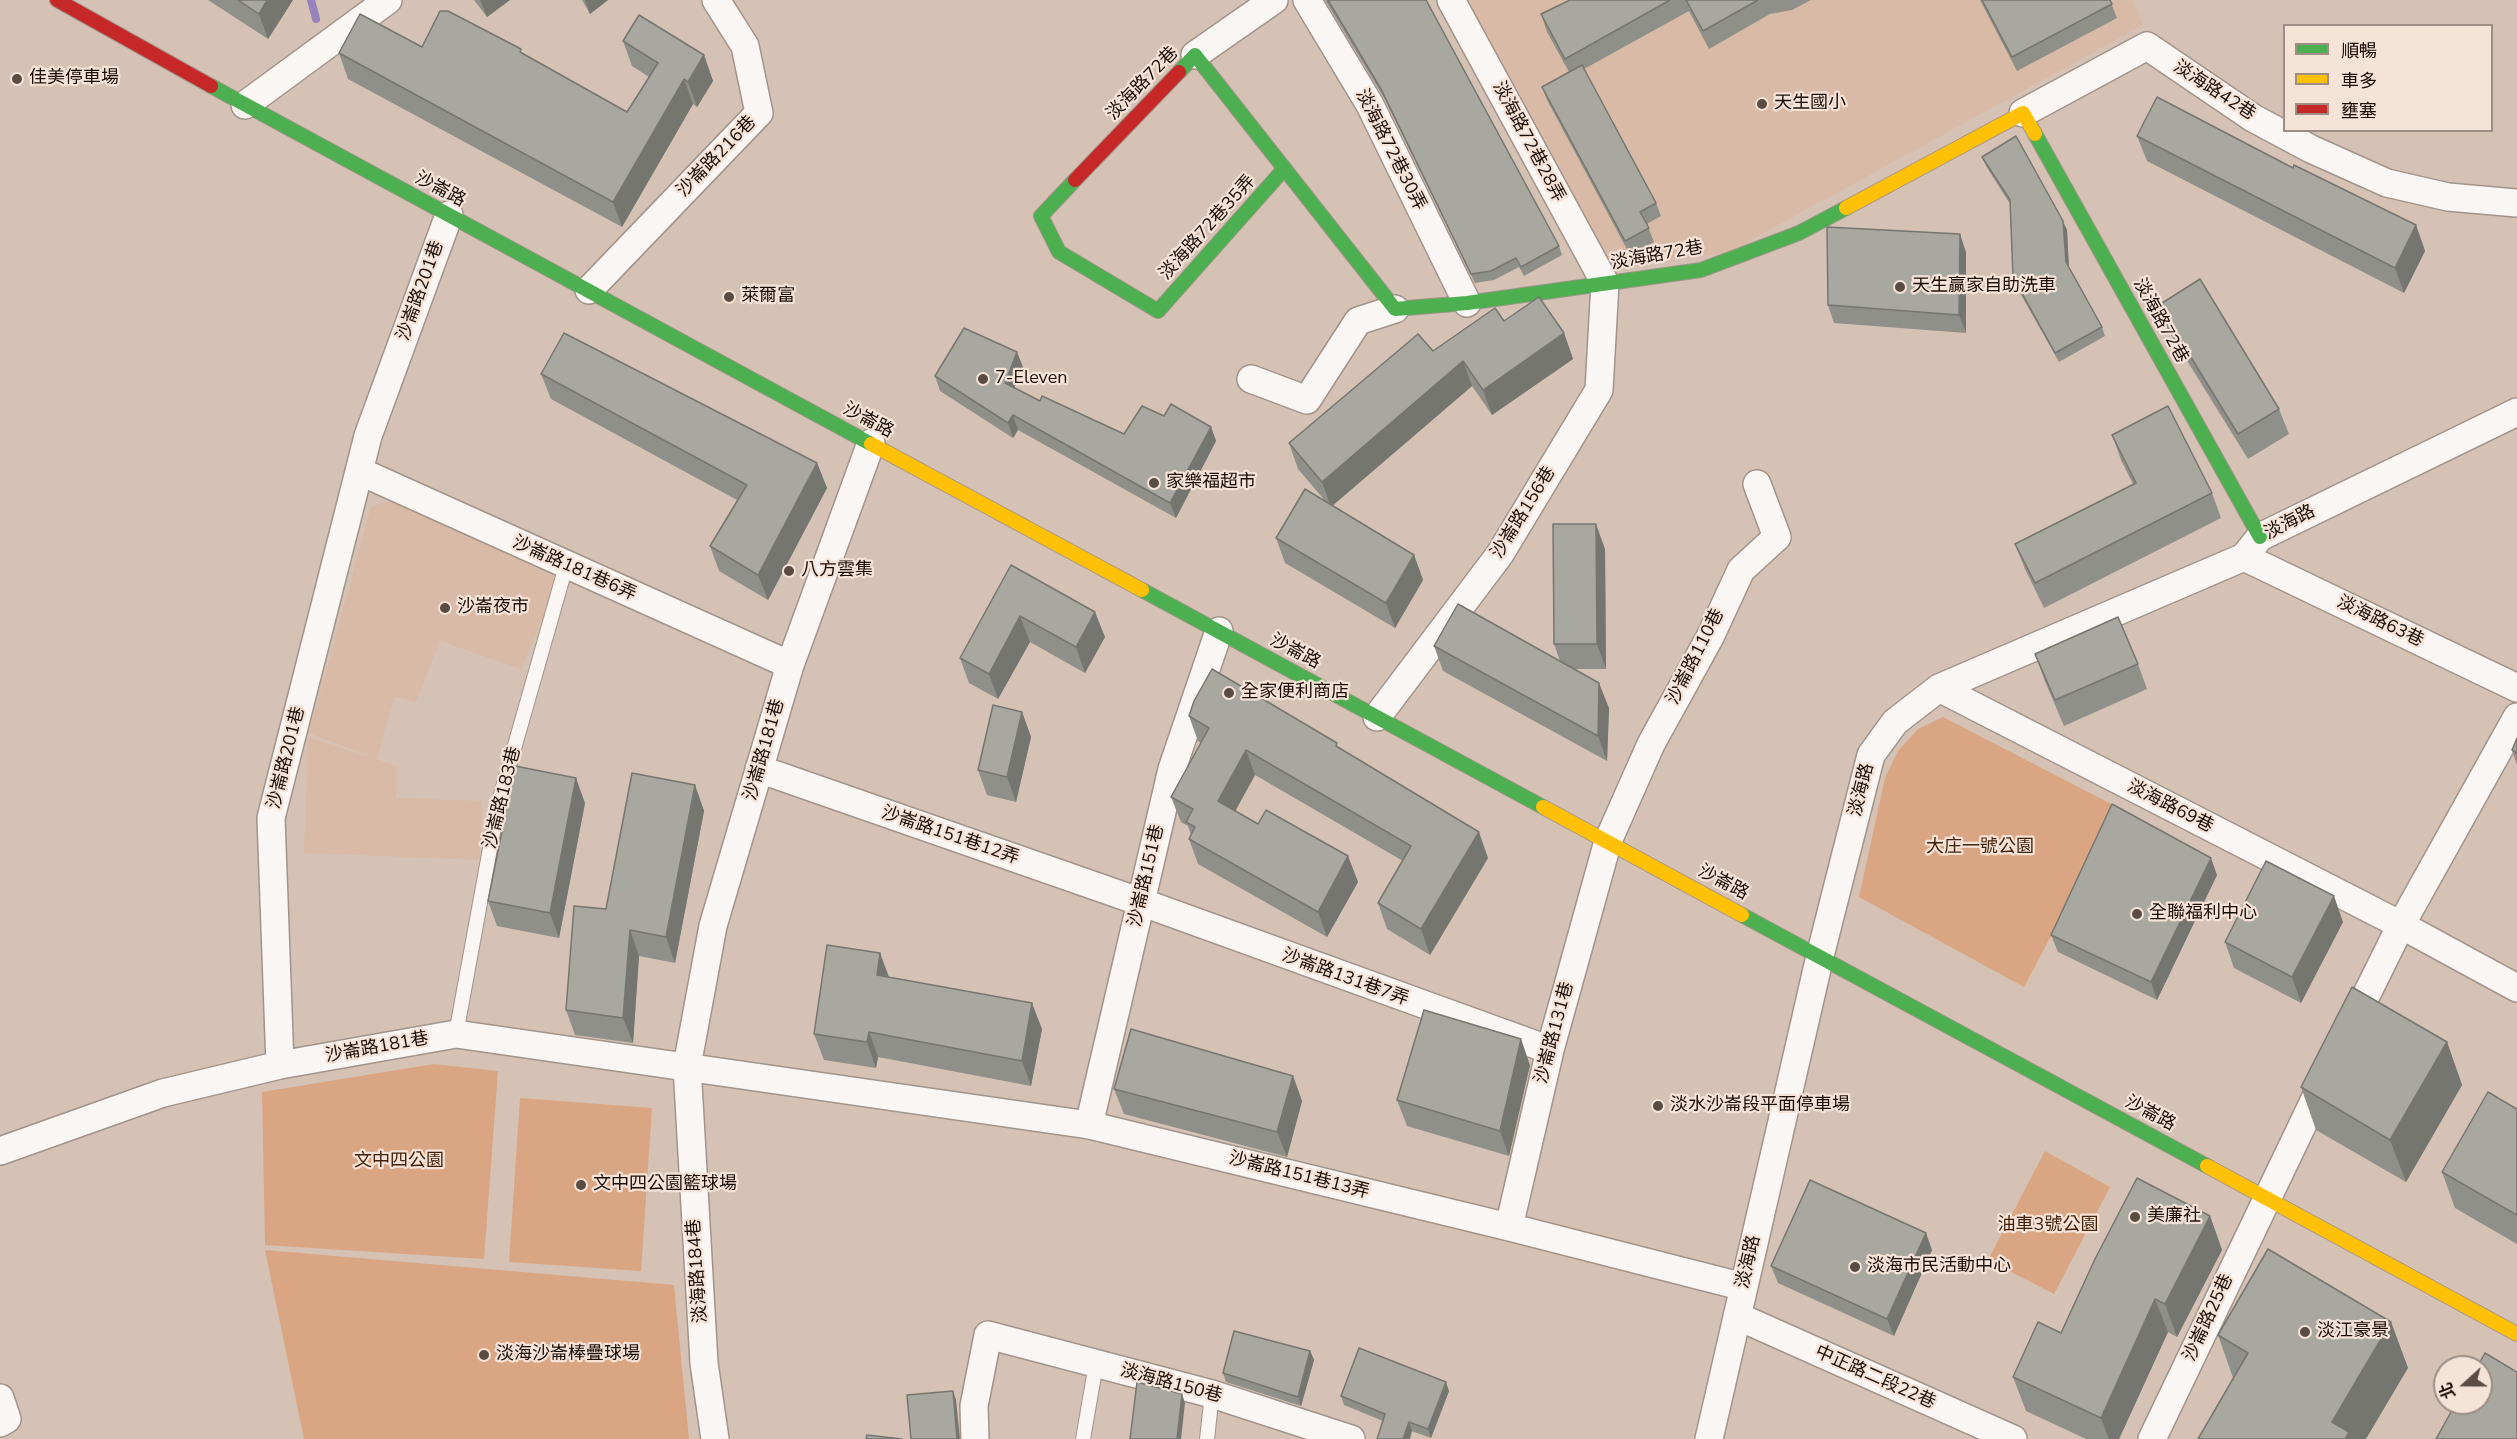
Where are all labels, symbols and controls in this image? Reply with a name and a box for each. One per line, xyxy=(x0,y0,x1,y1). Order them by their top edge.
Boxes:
legend xyxy=(2283,24,2493,132)
text: 順暢 xyxy=(2341,39,2377,63)
street label: 淡海路72巷 xyxy=(1103,43,1183,125)
street label: 淡海路42巷 xyxy=(2169,56,2259,126)
place label: 佳美停車場 xyxy=(29,68,119,90)
text: 車多 xyxy=(2341,69,2377,93)
marker: 佳美停車場 xyxy=(10,72,24,86)
street label: 淡海路72巷28弄 xyxy=(1487,78,1569,206)
street label: 淡海路72巷30弄 xyxy=(1350,86,1430,214)
place label: 天生國小 xyxy=(1774,93,1846,115)
marker: 天生國小 xyxy=(1755,97,1769,111)
text: 壅塞 xyxy=(2341,99,2377,123)
street label: 沙崙路216巷 xyxy=(673,112,761,202)
street label: 沙崙路 xyxy=(411,168,469,212)
street label: 淡海路72巷35弄 xyxy=(1155,171,1261,285)
street label: 淡海路72巷 xyxy=(1609,237,1705,275)
street label: 沙崙路201巷 xyxy=(393,238,449,344)
street label: 淡海路72巷 xyxy=(2128,275,2192,367)
place label: 天生贏家自助洗車 xyxy=(1912,276,2056,298)
marker: 天生贏家自助洗車 xyxy=(1893,280,1907,294)
place label: 萊爾富 xyxy=(741,286,795,308)
marker: 萊爾富 xyxy=(722,290,736,304)
place label: 7-Eleven xyxy=(995,368,1068,390)
marker: 7-Eleven xyxy=(976,372,990,386)
street label: 沙崙路 xyxy=(839,399,897,443)
street label: 沙崙路156巷 xyxy=(1487,463,1561,563)
place label: 家樂福超市 xyxy=(1166,472,1256,494)
marker: 家樂福超市 xyxy=(1147,476,1161,490)
street label: 淡海路 xyxy=(2261,501,2319,545)
street label: 沙崙路181巷6弄 xyxy=(509,532,639,606)
place label: 八方雲集 xyxy=(801,560,873,582)
marker: 八方雲集 xyxy=(782,564,796,578)
street label: 淡海路63巷 xyxy=(2333,592,2427,652)
place label: 沙崙夜市 xyxy=(457,597,529,619)
marker: 沙崙夜市 xyxy=(438,601,452,615)
street label: 沙崙路110巷 xyxy=(1663,606,1729,708)
street label: 沙崙路 xyxy=(1266,630,1324,674)
place label: 全家便利商店 xyxy=(1241,682,1349,704)
marker: 全家便利商店 xyxy=(1222,686,1236,700)
street label: 沙崙路181巷 xyxy=(740,697,790,803)
street label: 沙崙路201巷 xyxy=(264,705,310,811)
street label: 沙崙路183巷 xyxy=(480,745,526,851)
street label: 淡海路 xyxy=(1845,761,1879,819)
street label: 淡海路69巷 xyxy=(2123,776,2217,838)
street label: 沙崙路151巷12弄 xyxy=(878,802,1022,870)
street label: 沙崙路151巷 xyxy=(1125,823,1169,929)
park label: 大庄一號公園 xyxy=(1926,837,2034,859)
street label: 沙崙路 xyxy=(1694,861,1752,905)
place label: 全聯福利中心 xyxy=(2149,903,2257,925)
marker: 全聯福利中心 xyxy=(2130,907,2144,921)
street label: 沙崙路131巷7弄 xyxy=(1279,945,1411,1011)
street label: 沙崙路131巷 xyxy=(1531,980,1579,1086)
street label: 沙崙路181巷 xyxy=(324,1028,430,1068)
street label: 沙崙路 xyxy=(2121,1092,2179,1136)
place label: 淡水沙崙段平面停車場 xyxy=(1670,1095,1850,1117)
marker: 淡水沙崙段平面停車場 xyxy=(1651,1099,1665,1113)
street label: 沙崙路151巷13弄 xyxy=(1227,1148,1371,1204)
park label: 文中四公園 xyxy=(354,1151,444,1173)
place label: 文中四公園籃球場 xyxy=(593,1174,737,1196)
marker: 文中四公園籃球場 xyxy=(574,1178,588,1192)
place label: 美廉社 xyxy=(2147,1206,2201,1228)
marker: 美廉社 xyxy=(2128,1210,2142,1224)
park label: 油車3號公園 xyxy=(1998,1215,2098,1237)
street label: 淡海路184巷 xyxy=(684,1218,712,1324)
street label: 淡海路 xyxy=(1732,1233,1766,1291)
place label: 淡海市民活動中心 xyxy=(1867,1256,2011,1278)
marker: 淡海市民活動中心 xyxy=(1848,1260,1862,1274)
street label: 沙崙路25巷 xyxy=(2179,1271,2239,1365)
place label: 淡江豪景 xyxy=(2317,1321,2389,1343)
marker: 淡江豪景 xyxy=(2298,1325,2312,1339)
street label: 中正路二段22巷 xyxy=(1811,1342,1939,1414)
place label: 淡海沙崙棒疊球場 xyxy=(496,1344,640,1366)
marker: 淡海沙崙棒疊球場 xyxy=(477,1348,491,1362)
north arrow xyxy=(2433,1355,2493,1415)
street label: 淡海路150巷 xyxy=(1118,1360,1224,1408)
text: 北 xyxy=(2435,1379,2461,1402)

